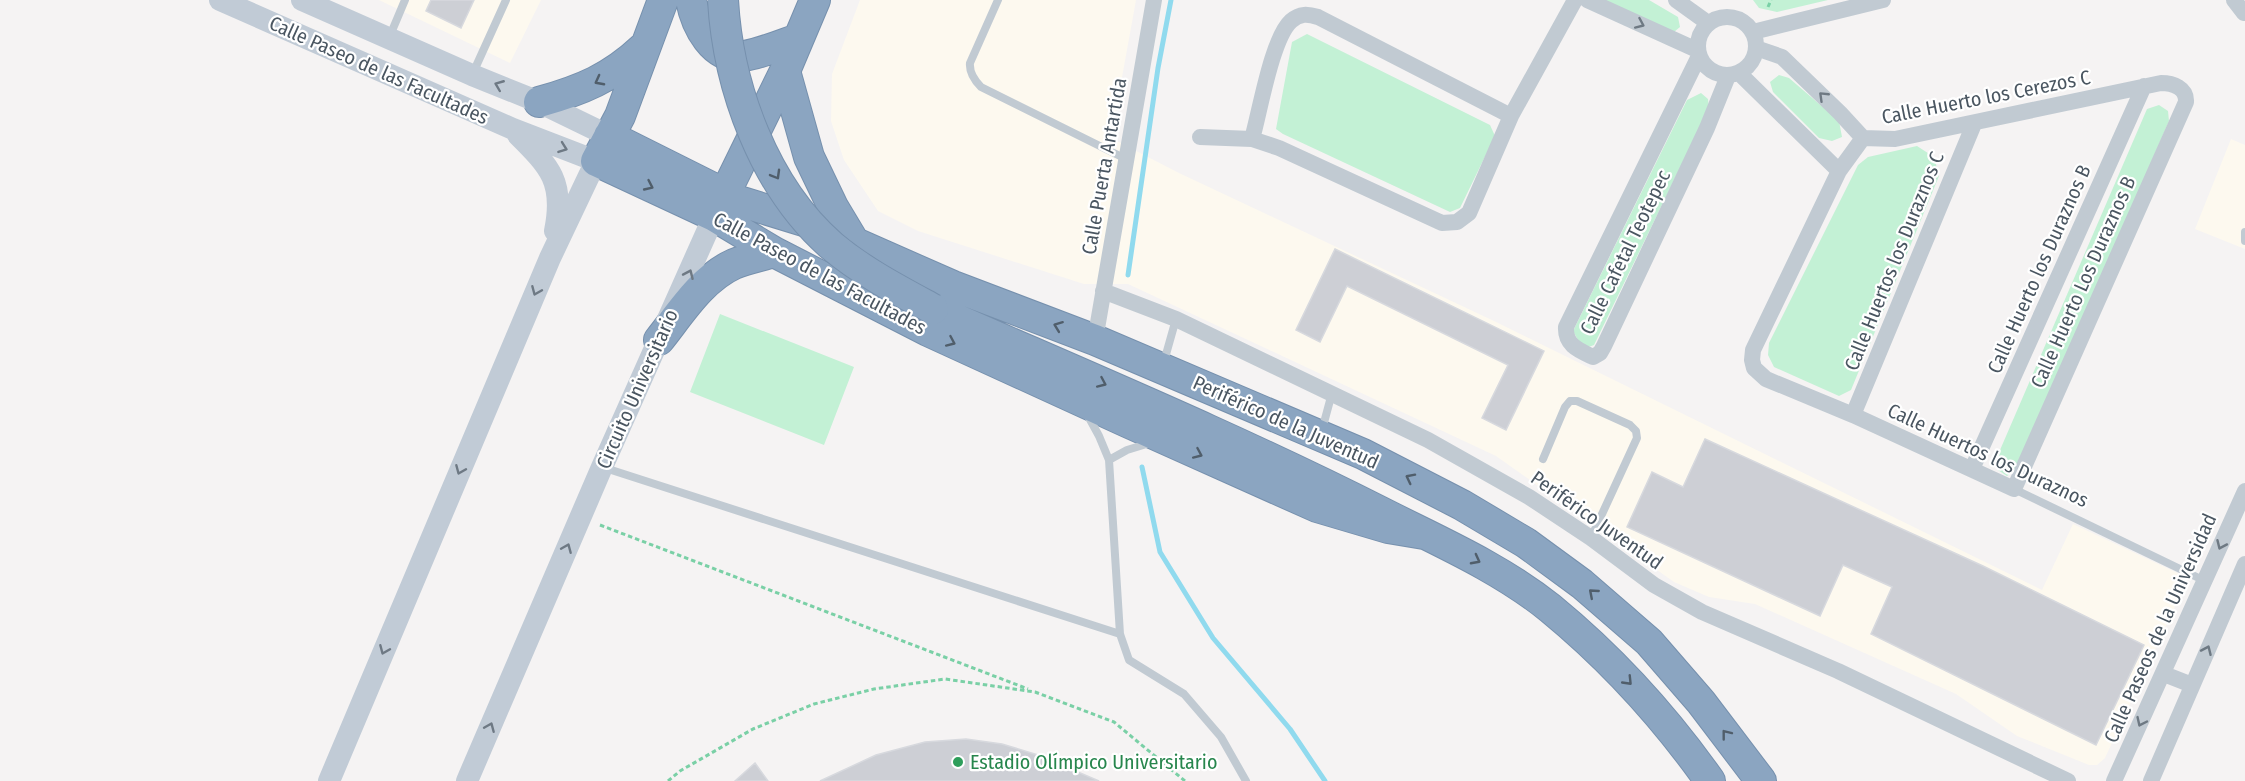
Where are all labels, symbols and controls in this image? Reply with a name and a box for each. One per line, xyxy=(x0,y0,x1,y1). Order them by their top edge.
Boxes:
street label: Calle Paseo de las Facultades xyxy=(266,11,492,129)
one-way arrow xyxy=(1634,17,1645,29)
street label: Calle Huerto los Cerezos C xyxy=(1880,65,2092,129)
one-way arrow xyxy=(594,74,605,85)
street label: Calle Puerta Antartida xyxy=(1077,76,1131,256)
one-way arrow xyxy=(494,80,505,92)
one-way arrow xyxy=(1819,92,1829,103)
one-way arrow xyxy=(557,140,568,153)
street label: Calle Huertos los Duraznos C xyxy=(1839,148,1949,374)
street label: Calle Huerto los Duraznos B xyxy=(1982,161,2096,377)
street label: Calle Cafetal Teotepec xyxy=(1575,166,1675,338)
one-way arrow xyxy=(769,169,780,179)
street label: Calle Huerto Los Duraznos B xyxy=(2025,172,2141,392)
one-way arrow xyxy=(642,179,653,191)
street label: Calle Paseo de las Facultades xyxy=(709,207,931,339)
one-way arrow xyxy=(681,269,693,280)
one-way arrow xyxy=(532,285,544,296)
street label: Circuito Universitario xyxy=(591,306,683,472)
one-way arrow xyxy=(1053,320,1064,333)
one-way arrow xyxy=(944,335,955,347)
street label: Periférico de la Juventud xyxy=(1189,370,1383,474)
one-way arrow xyxy=(1095,376,1106,388)
street label: Calle Huertos los Duraznos xyxy=(1884,398,2092,512)
one-way arrow xyxy=(1192,446,1203,458)
one-way arrow xyxy=(456,464,468,475)
street label: Periférico Juventud xyxy=(1526,465,1668,575)
one-way arrow xyxy=(1405,474,1416,486)
street label: Calle Paseos de la Universidad xyxy=(2099,510,2221,746)
one-way arrow xyxy=(2216,538,2228,549)
one-way arrow xyxy=(560,543,572,554)
one-way arrow xyxy=(1470,553,1481,564)
one-way arrow xyxy=(1589,589,1599,600)
one-way arrow xyxy=(380,644,392,655)
one-way arrow xyxy=(2200,645,2212,656)
one-way arrow xyxy=(1621,673,1632,684)
one-way arrow xyxy=(2136,716,2148,727)
one-way arrow xyxy=(483,723,495,734)
one-way arrow xyxy=(1723,730,1734,741)
place label: Estadio Olímpico Universitario xyxy=(970,750,1217,774)
marker: Estadio Olímpico Universitario xyxy=(951,755,965,769)

